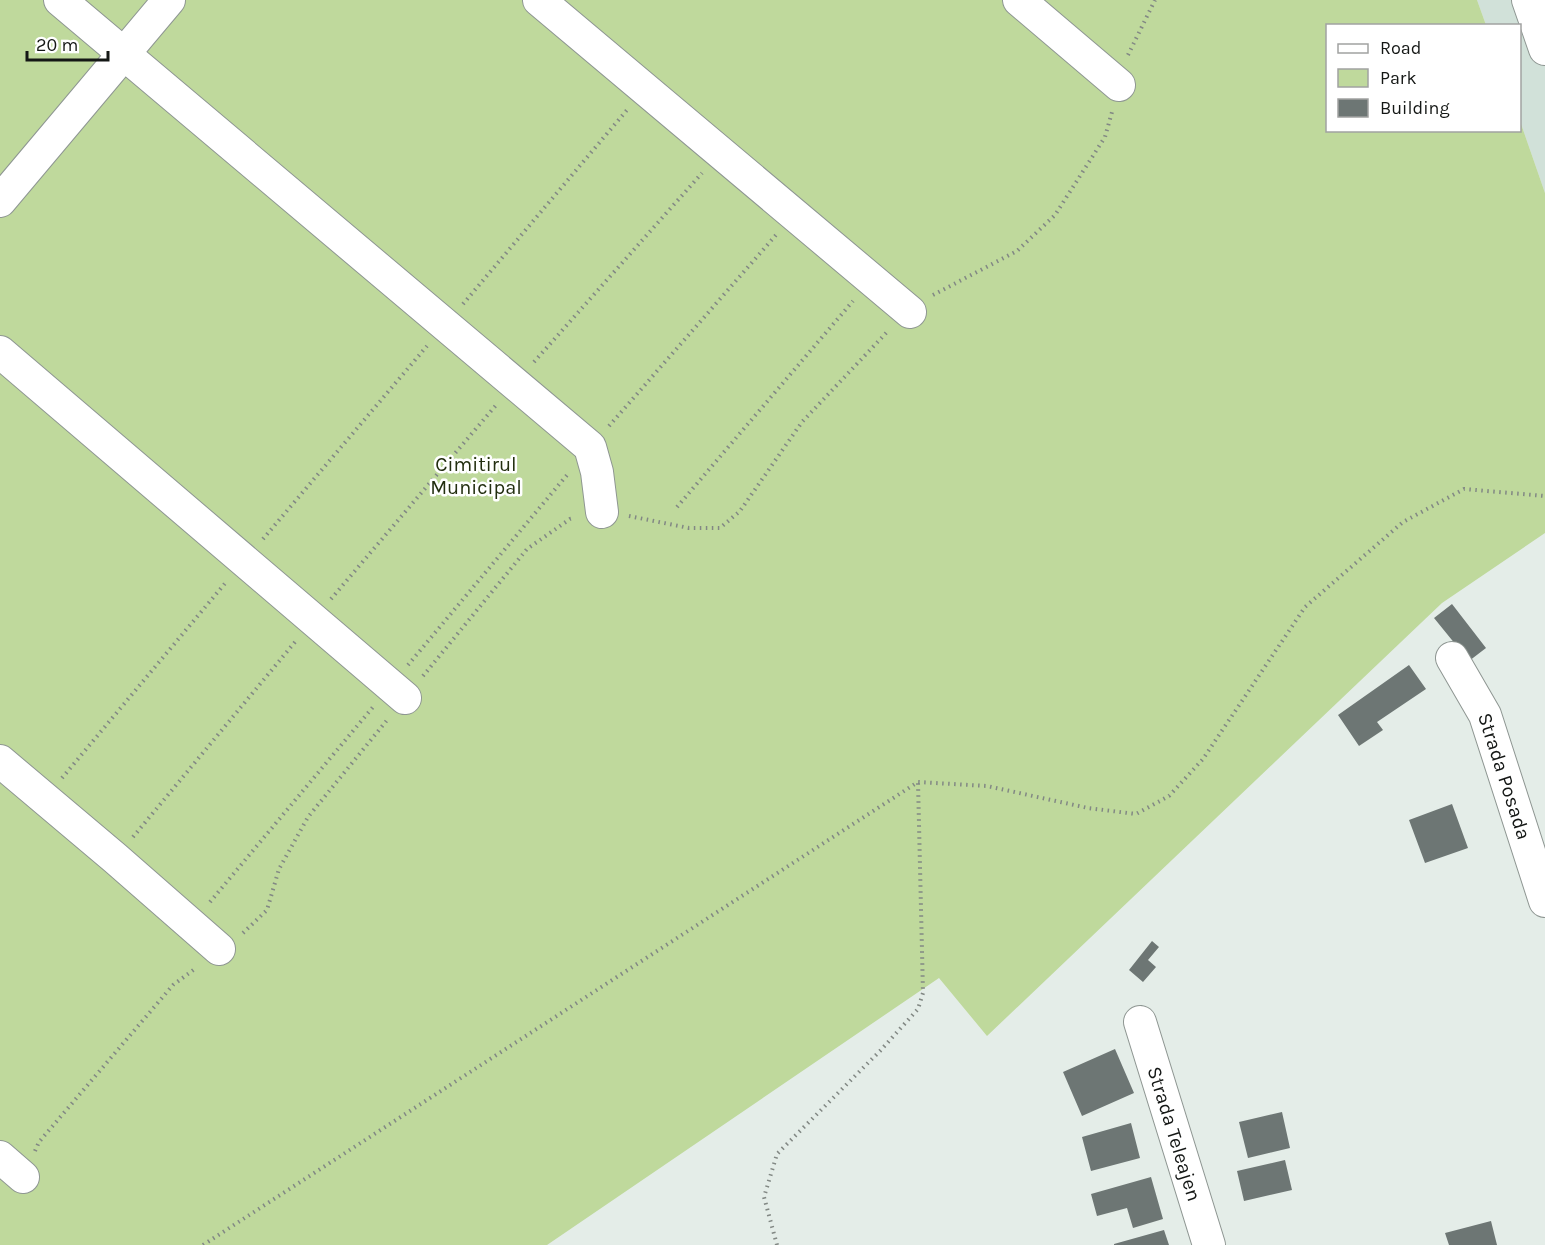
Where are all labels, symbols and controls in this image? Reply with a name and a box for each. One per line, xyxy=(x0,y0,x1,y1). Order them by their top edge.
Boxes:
scale bar xyxy=(27,24,108,62)
legend xyxy=(1326,24,1521,132)
text: 20 m xyxy=(36,34,78,56)
text: Road xyxy=(1380,37,1421,59)
text: Park xyxy=(1380,67,1417,89)
text: Building xyxy=(1380,97,1450,119)
park label: Cimitirul Municipal xyxy=(430,453,522,499)
street label: Strada Posada xyxy=(1473,710,1535,842)
street label: Strada Teleajen xyxy=(1142,1064,1206,1204)

